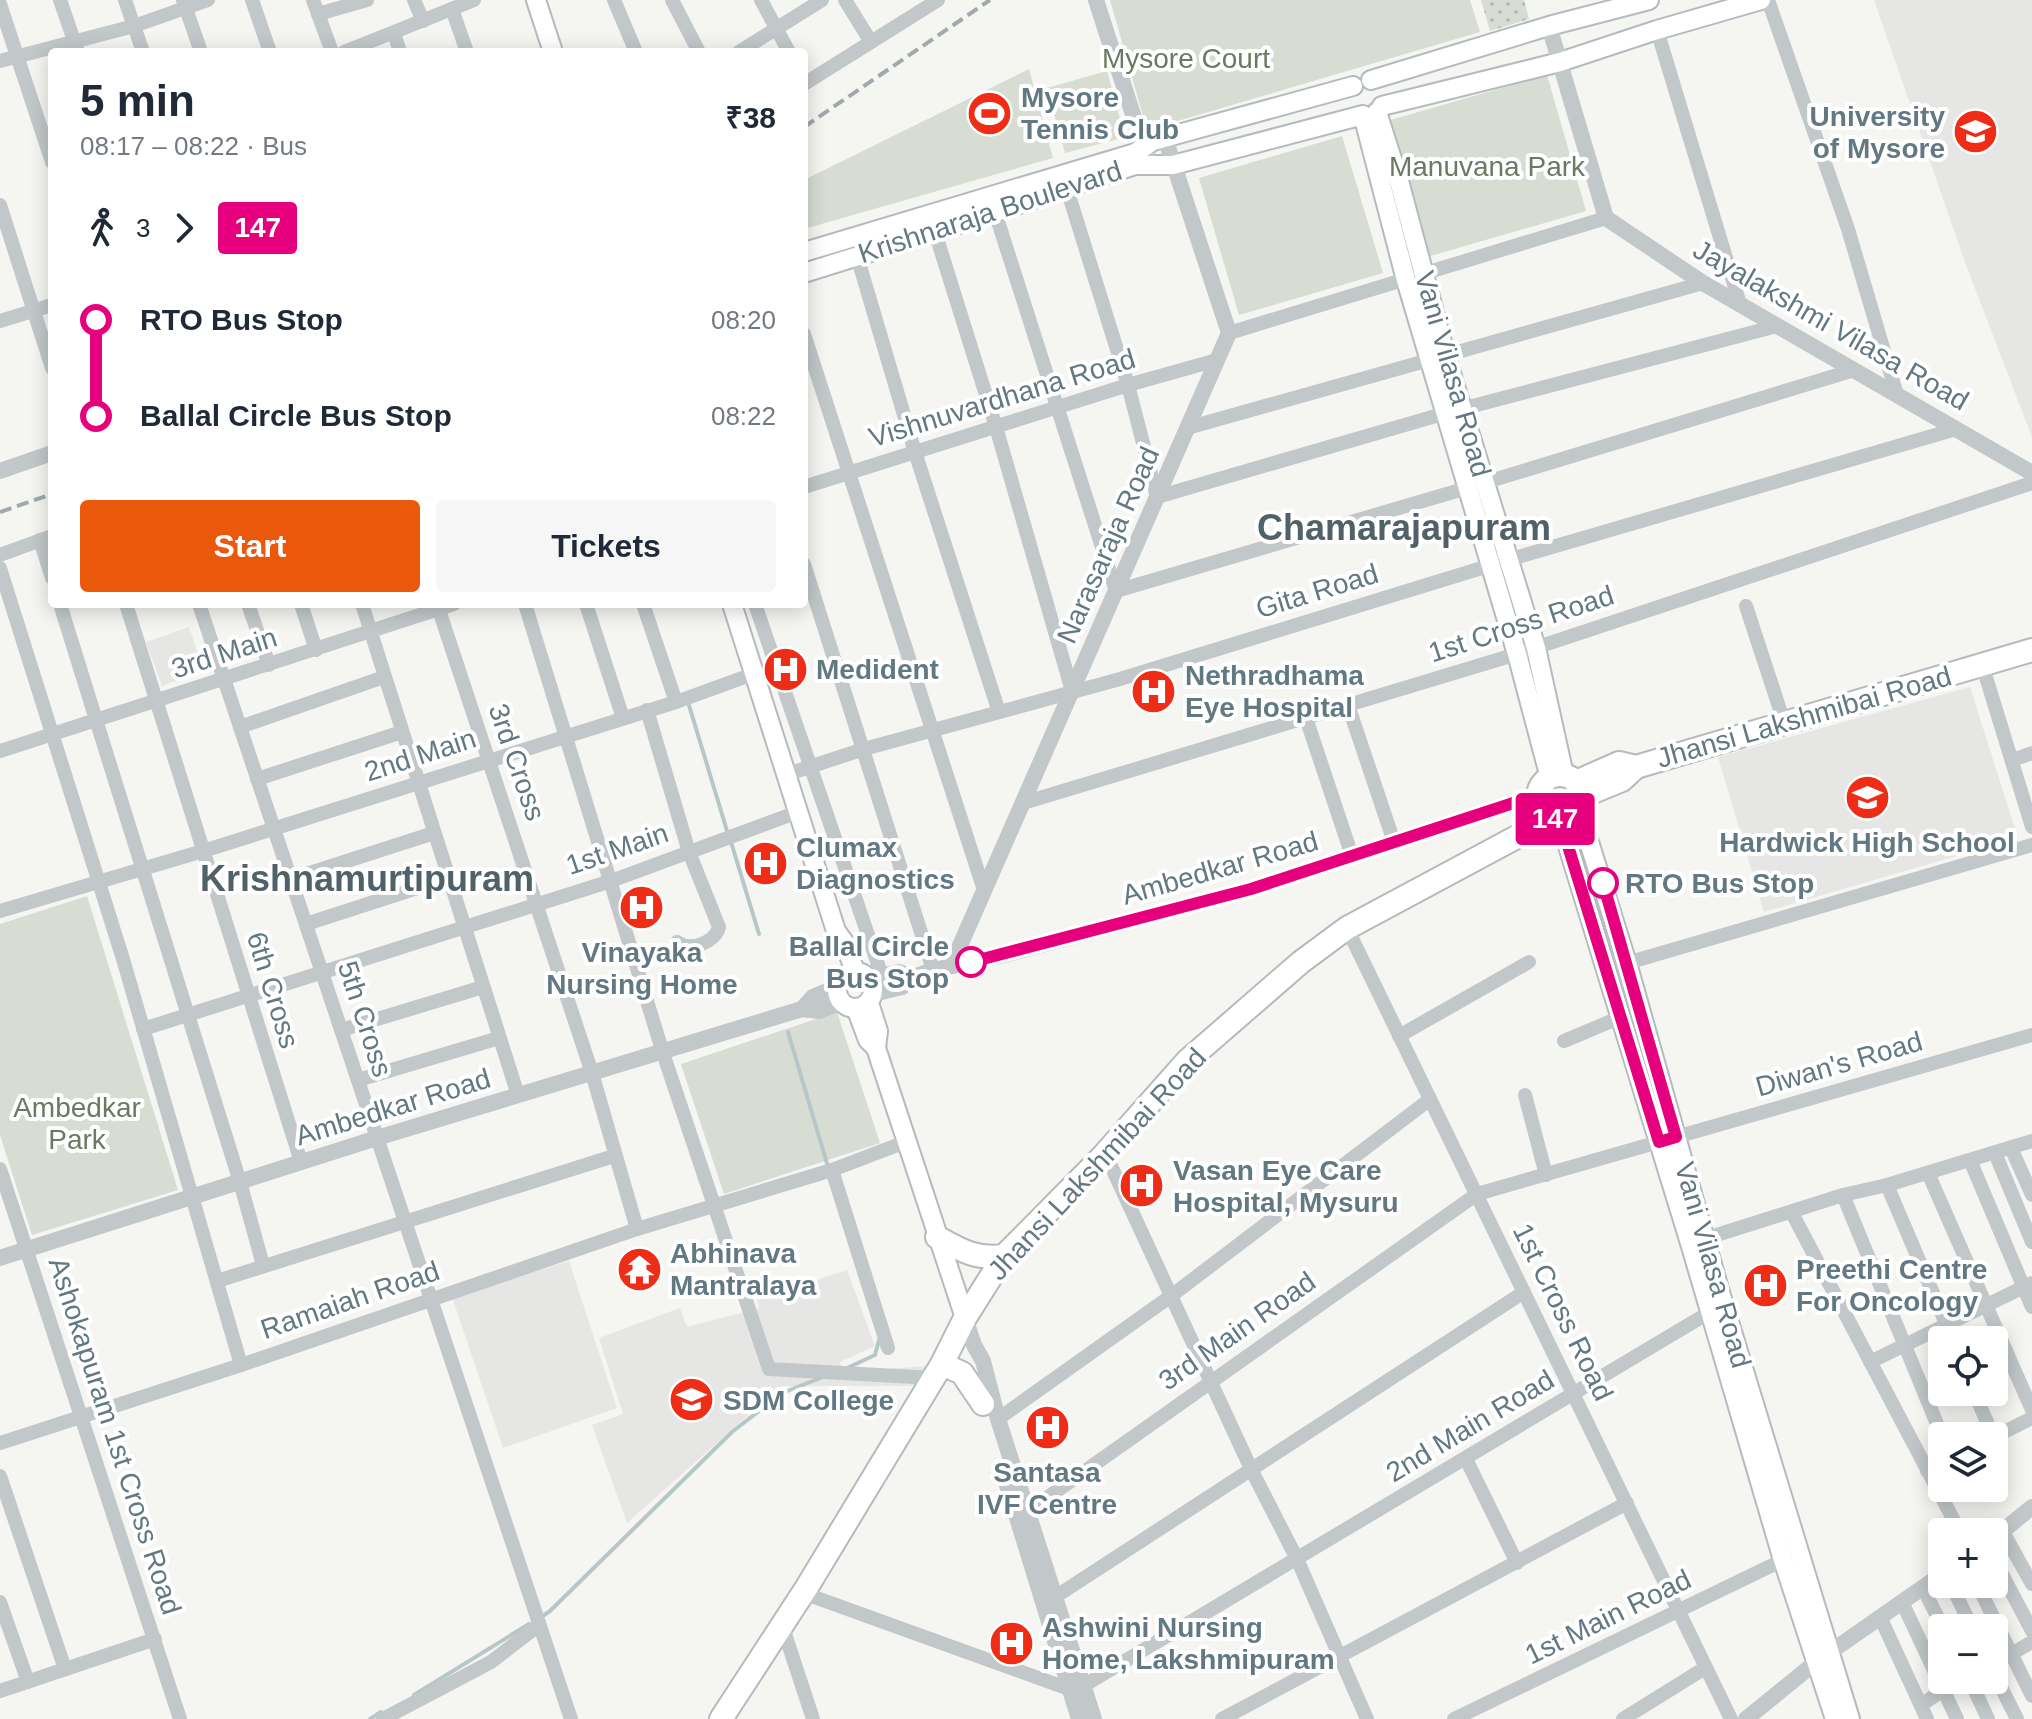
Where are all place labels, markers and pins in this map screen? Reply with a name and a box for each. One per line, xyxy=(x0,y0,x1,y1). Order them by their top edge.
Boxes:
place label: Mysore Tennis Club xyxy=(1021,82,1179,145)
sports icon: Mysore Tennis Club xyxy=(966,89,1014,137)
place label: University of Mysore xyxy=(1810,101,1945,164)
school or university icon: University of Mysore xyxy=(1952,108,2000,156)
hospital icon: Medident xyxy=(761,645,809,693)
place label: Medident xyxy=(816,654,939,685)
place label: Nethradhama Eye Hospital xyxy=(1185,660,1364,723)
hospital icon: Nethradhama Eye Hospital xyxy=(1130,667,1178,715)
school or university icon: Hardwick High School xyxy=(1843,773,1891,821)
place label: Hardwick High School xyxy=(1719,827,2015,858)
place label: Clumax Diagnostics xyxy=(796,832,955,895)
hospital icon: Clumax Diagnostics xyxy=(741,839,789,887)
marker: RTO Bus Stop xyxy=(1588,868,1618,898)
place label: RTO Bus Stop xyxy=(1625,868,1814,899)
hospital icon: Vinayaka Nursing Home xyxy=(618,883,666,931)
place label: Ballal Circle Bus Stop xyxy=(789,931,949,994)
place label: Vinayaka Nursing Home xyxy=(546,937,738,1000)
marker: Ballal Circle Bus Stop xyxy=(956,947,986,977)
place label: Vasan Eye Care Hospital, Mysuru xyxy=(1173,1155,1399,1218)
hospital icon: Vasan Eye Care Hospital, Mysuru xyxy=(1118,1162,1166,1210)
place label: Abhinava Mantralaya xyxy=(670,1238,817,1301)
temple icon: Abhinava Mantralaya xyxy=(615,1245,663,1293)
place label: Preethi Centre For Oncology xyxy=(1796,1254,1987,1317)
hospital icon: Preethi Centre For Oncology xyxy=(1741,1261,1789,1309)
school or university icon: SDM College xyxy=(668,1376,716,1424)
place label: SDM College xyxy=(723,1385,894,1416)
hospital icon: Santasa IVF Centre xyxy=(1023,1403,1071,1451)
place label: Santasa IVF Centre xyxy=(977,1457,1117,1520)
place label: Ashwini Nursing Home, Lakshmipuram xyxy=(1042,1612,1335,1675)
hospital icon: Ashwini Nursing Home, Lakshmipuram xyxy=(987,1619,1035,1667)

